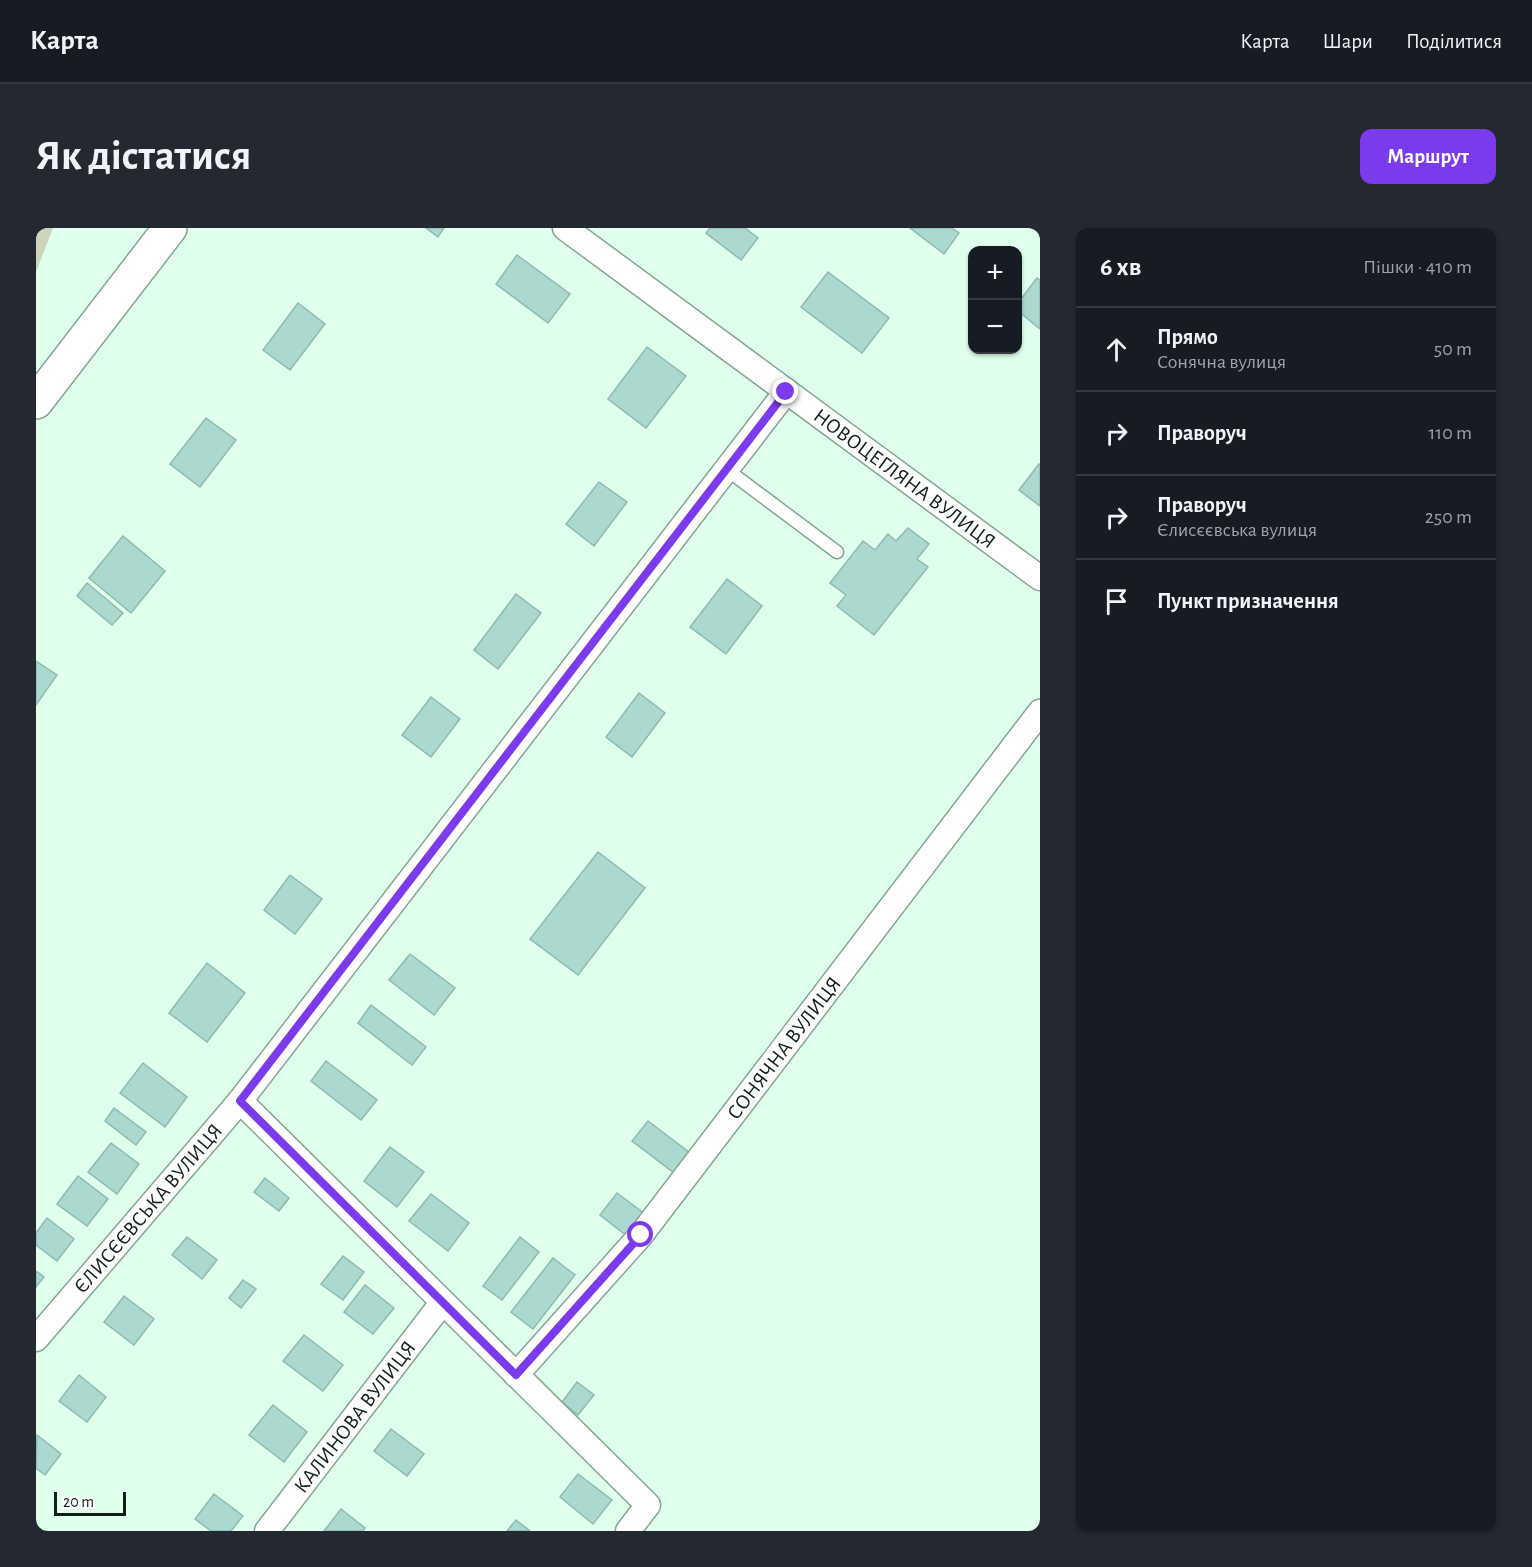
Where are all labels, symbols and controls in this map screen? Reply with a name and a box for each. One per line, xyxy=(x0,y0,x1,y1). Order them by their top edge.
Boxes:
text: Карта xyxy=(30,27,99,55)
text: Карта xyxy=(1240,31,1290,52)
text: Шари xyxy=(1323,31,1373,52)
text: Поділитися xyxy=(1406,31,1502,52)
button: Маршрут xyxy=(1360,129,1496,184)
text: Як дістатися xyxy=(36,135,251,177)
map controls xyxy=(968,246,1022,354)
button: + xyxy=(968,246,1022,300)
text: 6 хв xyxy=(1100,254,1141,280)
text: Пішки · 410 m xyxy=(1363,257,1472,277)
button: − xyxy=(968,300,1022,354)
text: Прямо xyxy=(1157,326,1218,348)
icon: ahead xyxy=(1100,333,1133,366)
text: 50 m xyxy=(1434,339,1472,359)
text: Сонячна вулиця xyxy=(1157,352,1286,372)
route end xyxy=(772,378,798,404)
street label: НОВОЦЕГЛЯНА ВУЛИЦЯ xyxy=(810,405,1000,552)
icon: right xyxy=(1100,417,1133,450)
text: Праворуч xyxy=(1157,422,1247,444)
text: 110 m xyxy=(1428,423,1472,443)
text: Праворуч xyxy=(1157,494,1247,516)
icon: right xyxy=(1100,501,1133,534)
text: 250 m xyxy=(1425,507,1472,527)
text: Єлисєєвська вулиця xyxy=(1157,520,1317,540)
icon: arrive xyxy=(1100,585,1133,618)
text: Пункт призначення xyxy=(1157,590,1339,612)
street label: СОНЯЧНА ВУЛИЦЯ xyxy=(723,973,845,1123)
street label: ЄЛИСЄЄВСЬКА ВУЛИЦЯ xyxy=(70,1120,226,1297)
route start xyxy=(627,1221,653,1247)
street label: КАЛИНОВА ВУЛИЦЯ xyxy=(290,1337,419,1497)
scale bar xyxy=(54,1489,126,1516)
text: 20 m xyxy=(63,1494,94,1510)

